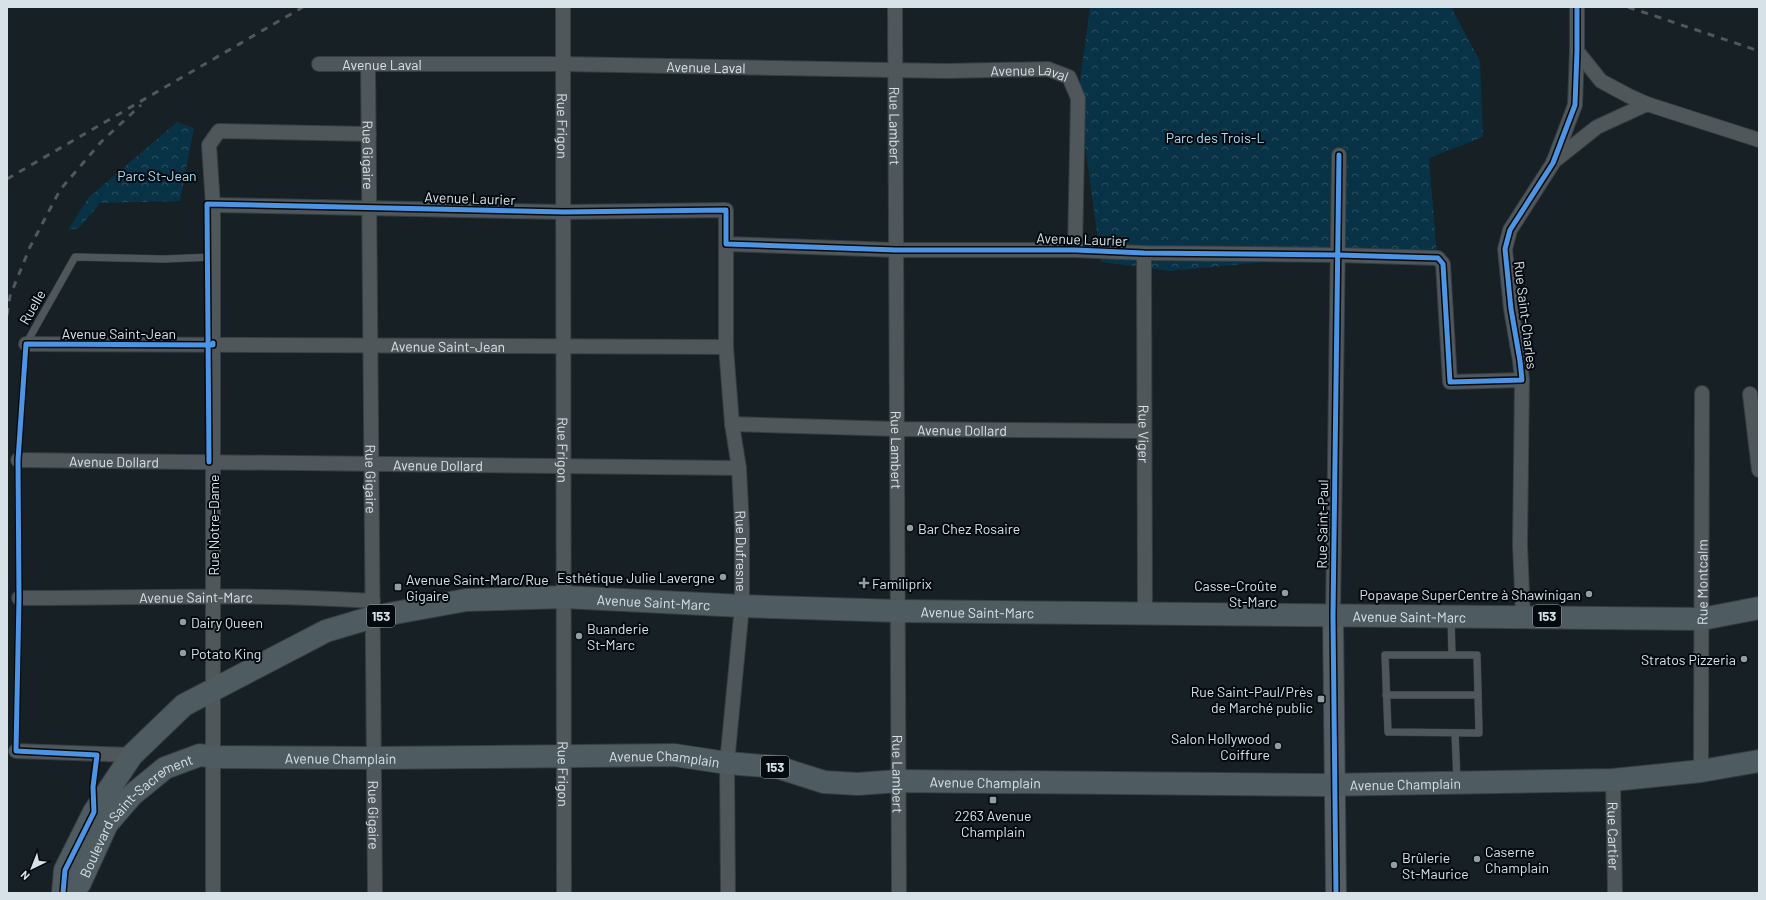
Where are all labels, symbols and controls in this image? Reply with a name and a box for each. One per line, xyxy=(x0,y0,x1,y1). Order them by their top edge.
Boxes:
street label: Avenue Laval xyxy=(342,56,422,73)
street label: Avenue Laval xyxy=(666,57,746,76)
street label: Avenue Laval xyxy=(990,60,1071,85)
street label: Rue Lambert xyxy=(887,87,904,165)
street label: Rue Frigon xyxy=(555,93,572,159)
street label: Rue Gigaire xyxy=(360,120,378,190)
park label: Parc des Trois-L xyxy=(1166,129,1264,146)
park label: Parc St-Jean xyxy=(117,167,197,184)
street label: Avenue Laurier xyxy=(424,188,516,208)
street label: Avenue Laurier xyxy=(1036,229,1128,249)
street label: Rue Saint-Charles xyxy=(1511,260,1541,370)
street label: Ruelle xyxy=(15,287,49,327)
street label: Avenue Saint-Jean xyxy=(62,325,176,342)
street label: Avenue Saint-Jean xyxy=(391,337,505,355)
street label: Rue Viger xyxy=(1136,405,1153,463)
street label: Rue Lambert xyxy=(888,411,906,489)
street label: Rue Frigon xyxy=(555,417,572,483)
street label: Avenue Dollard xyxy=(917,421,1007,438)
street label: Rue Gigaire xyxy=(363,444,380,514)
street label: Avenue Dollard xyxy=(69,452,159,470)
street label: Avenue Dollard xyxy=(393,456,483,474)
street label: Rue Notre-Dame xyxy=(205,474,222,576)
street label: Rue Saint-Paul xyxy=(1313,479,1331,569)
street label: Rue Dufresne xyxy=(733,510,751,592)
place label: Bar Chez Rosaire xyxy=(918,520,1020,537)
marker: Bar Chez Rosaire xyxy=(905,523,915,533)
street label: Rue Montcalm xyxy=(1693,539,1710,625)
place label: Esthétique Julie Lavergne xyxy=(557,569,715,586)
place label: Avenue Saint-Marc/Rue Gigaire xyxy=(406,571,549,604)
marker: Esthétique Julie Lavergne xyxy=(718,572,728,582)
place label: Familiprix xyxy=(872,575,932,592)
place label: Casse-Croûte St-Marc xyxy=(1194,577,1277,610)
marker: Familiprix xyxy=(859,578,869,588)
marker: Avenue Saint-Marc/Rue Gigaire xyxy=(393,582,403,592)
place label: Popavape SuperCentre à Shawinigan xyxy=(1360,586,1581,603)
street label: Avenue Saint-Marc xyxy=(139,588,253,605)
marker: Casse-Croûte St-Marc xyxy=(1280,588,1290,598)
marker: Popavape SuperCentre à Shawinigan xyxy=(1584,589,1594,599)
street label: Avenue Saint-Marc xyxy=(596,590,711,613)
street label: Avenue Saint-Marc xyxy=(920,603,1034,621)
road number: 153 xyxy=(367,605,395,627)
road number: 153 xyxy=(1533,605,1561,627)
street label: Avenue Saint-Marc xyxy=(1352,607,1466,625)
place label: Dairy Queen xyxy=(191,614,263,631)
marker: Dairy Queen xyxy=(178,617,188,627)
place label: Buanderie St-Marc xyxy=(587,620,649,653)
marker: Buanderie St-Marc xyxy=(574,631,584,641)
place label: Potato King xyxy=(191,645,261,662)
marker: Potato King xyxy=(178,648,188,658)
place label: Stratos Pizzeria xyxy=(1641,651,1736,668)
marker: Stratos Pizzeria xyxy=(1739,654,1749,664)
place label: Rue Saint-Paul/Près de Marché public xyxy=(1191,683,1313,716)
marker: Rue Saint-Paul/Près de Marché public xyxy=(1316,694,1326,704)
place label: Salon Hollywood Coiffure xyxy=(1171,730,1270,763)
street label: Rue Lambert xyxy=(890,735,907,813)
street label: Rue Frigon xyxy=(555,741,572,807)
marker: Salon Hollywood Coiffure xyxy=(1273,741,1283,751)
street label: Avenue Champlain xyxy=(609,746,721,770)
street label: Avenue Champlain xyxy=(285,749,396,767)
street label: Boulevard Saint-Sacrement xyxy=(75,750,195,880)
road number: 153 xyxy=(761,756,789,778)
street label: Avenue Champlain xyxy=(930,773,1041,791)
street label: Avenue Champlain xyxy=(1349,774,1461,793)
street label: Rue Gigaire xyxy=(366,780,383,850)
marker: 2263 Avenue Champlain xyxy=(988,795,998,805)
street label: Rue Cartier xyxy=(1605,802,1623,870)
place label: 2263 Avenue Champlain xyxy=(955,807,1031,840)
place label: Caserne Champlain xyxy=(1485,843,1549,876)
north arrow xyxy=(12,848,52,888)
place label: Brûlerie St-Maurice xyxy=(1402,849,1469,882)
marker: Caserne Champlain xyxy=(1472,854,1482,864)
marker: Brûlerie St-Maurice xyxy=(1389,860,1399,870)
text: N xyxy=(18,868,32,883)

